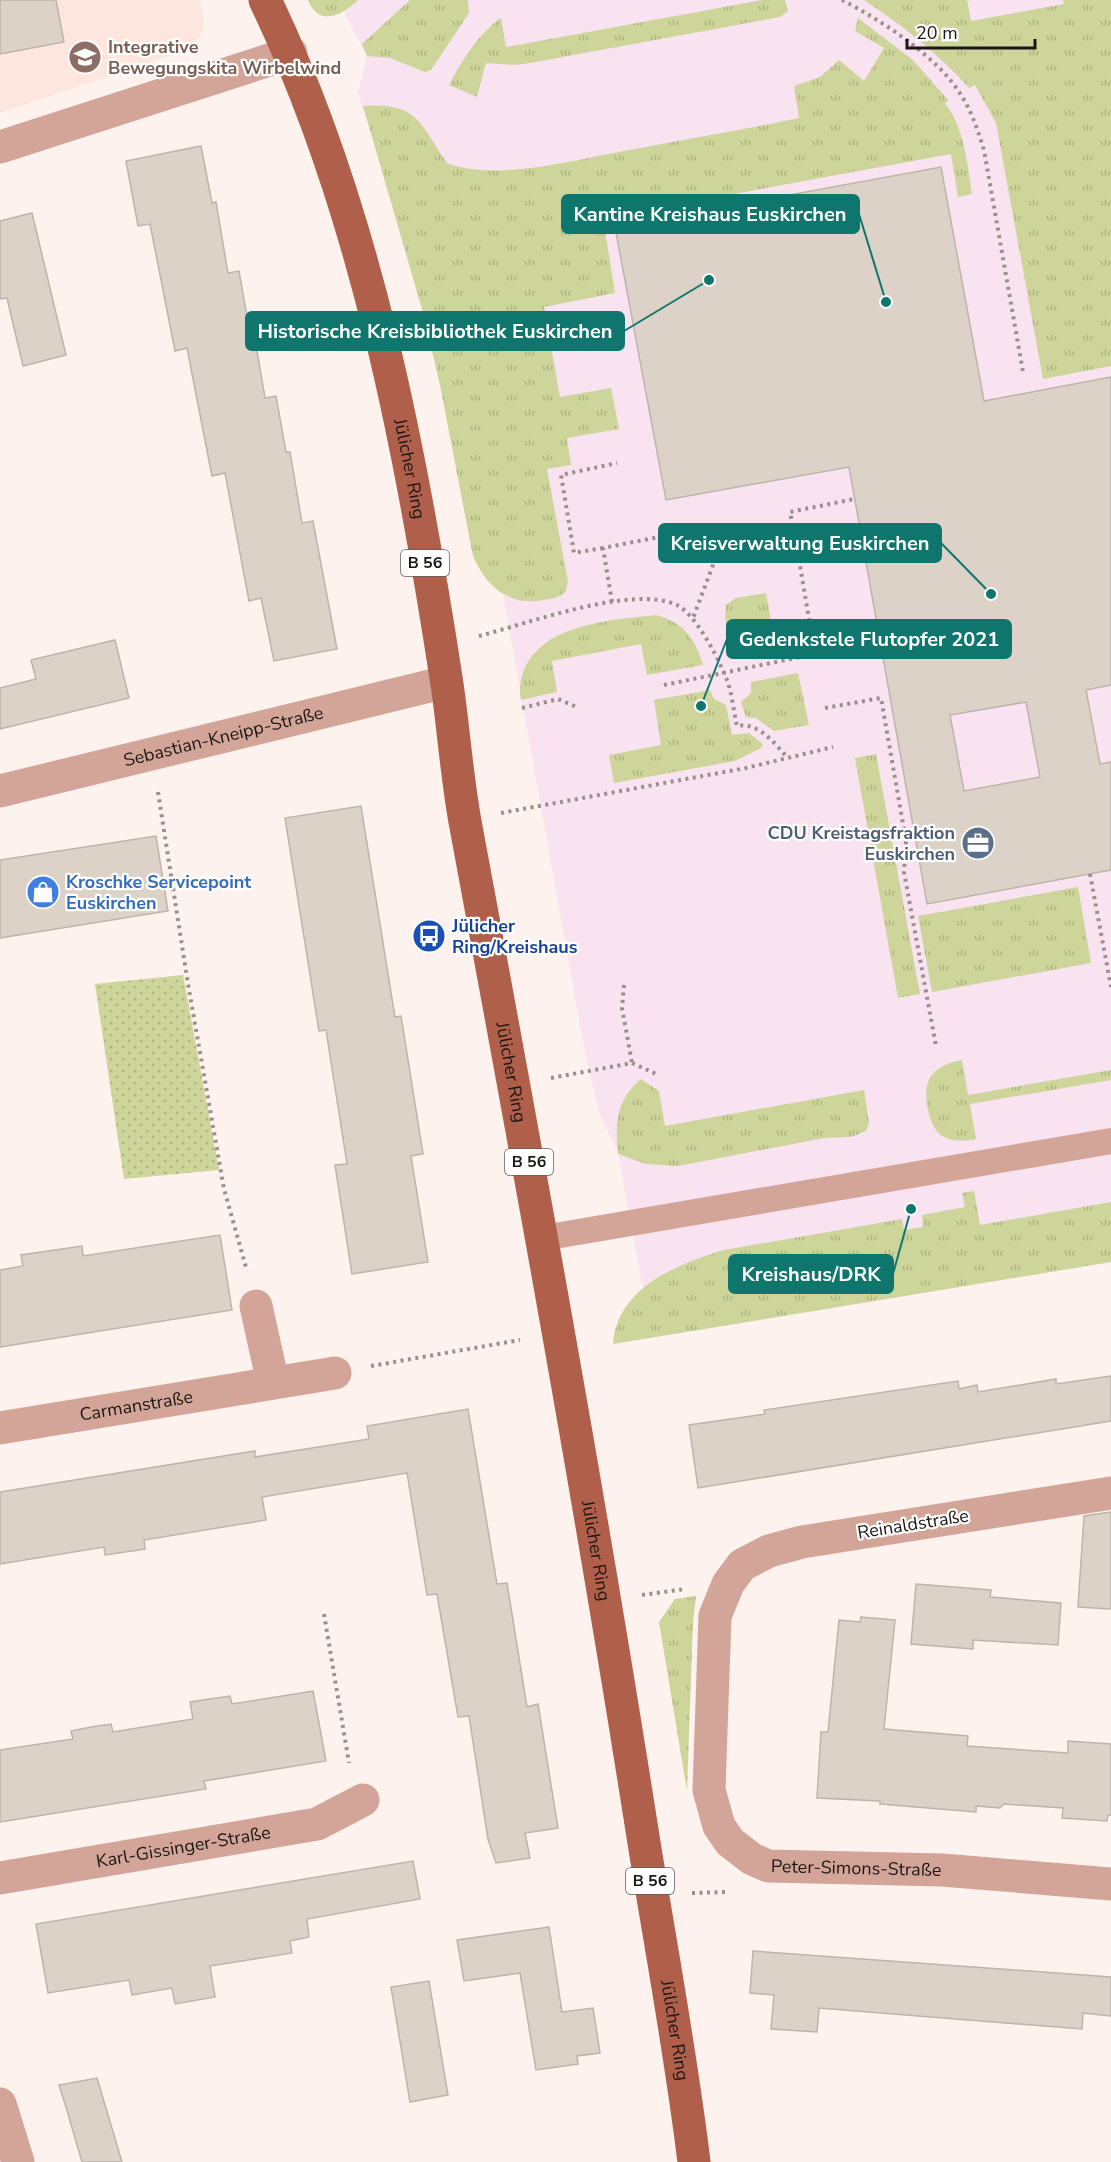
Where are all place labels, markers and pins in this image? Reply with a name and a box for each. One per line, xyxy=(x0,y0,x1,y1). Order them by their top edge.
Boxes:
place label: Integrative Bewegungskita Wirbelwind xyxy=(108,35,341,80)
school or university icon: Integrative Bewegungskita Wirbelwind xyxy=(67,39,103,75)
callout: Kantine Kreishaus Euskirchen xyxy=(562,195,859,233)
callout: Historische Kreisbibliothek Euskirchen xyxy=(246,312,624,350)
callout: Kreisverwaltung Euskirchen xyxy=(659,524,941,562)
callout: Gedenkstele Flutopfer 2021 xyxy=(727,620,1011,658)
place label: CDU Kreistagsfraktion Euskirchen xyxy=(767,821,955,866)
office icon: CDU Kreistagsfraktion Euskirchen xyxy=(960,825,996,861)
place label: Kroschke Servicepoint Euskirchen xyxy=(66,870,251,915)
shop icon: Kroschke Servicepoint Euskirchen xyxy=(25,874,61,910)
place label: Jülicher Ring/Kreishaus xyxy=(451,914,578,959)
bus stop icon: Jülicher Ring/Kreishaus xyxy=(411,918,447,954)
callout: Kreishaus/DRK xyxy=(729,1255,893,1293)

